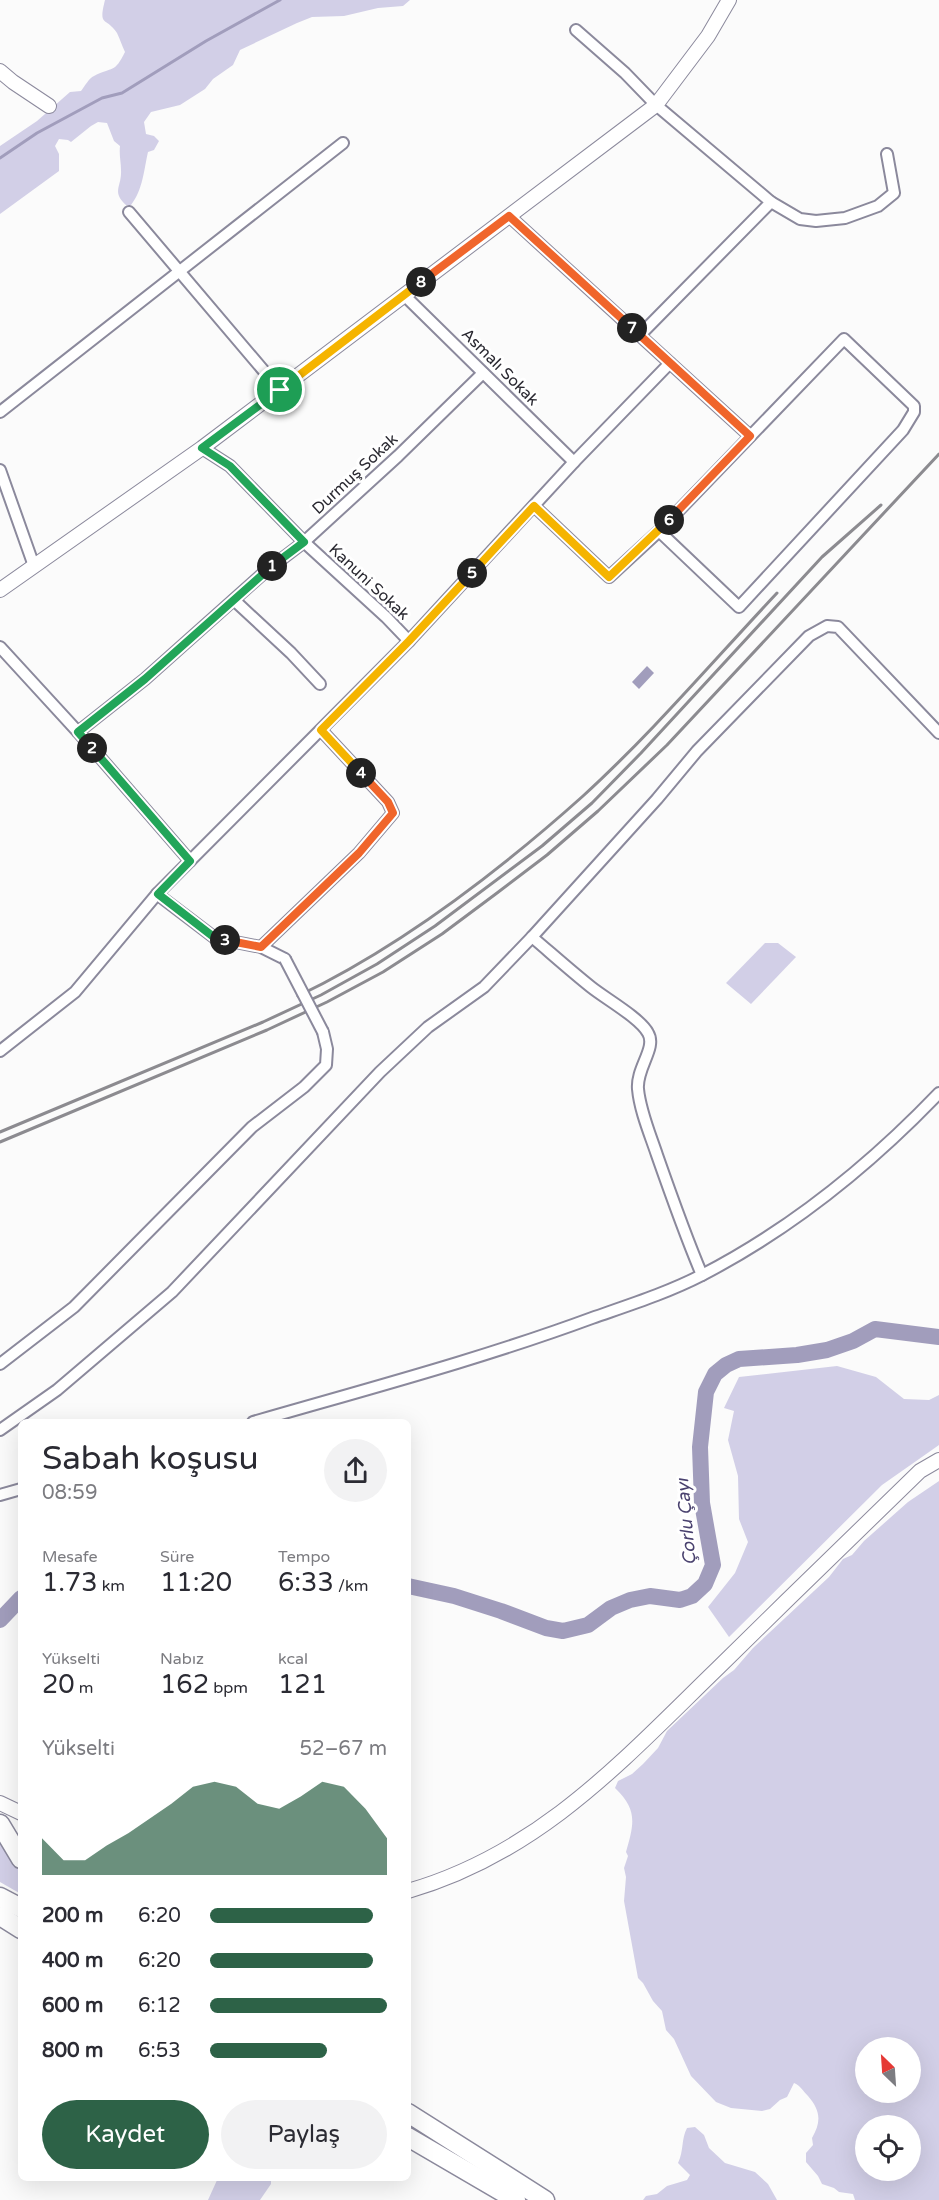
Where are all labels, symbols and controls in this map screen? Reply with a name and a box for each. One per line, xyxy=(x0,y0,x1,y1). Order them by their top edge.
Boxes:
pin: 8 xyxy=(406,267,436,297)
text: 8 xyxy=(416,272,426,292)
pin: 7 xyxy=(617,313,647,343)
text: 7 xyxy=(627,318,637,338)
street label: Asmalı Sokak xyxy=(457,324,543,410)
pin xyxy=(254,364,305,415)
icon: arrive xyxy=(263,373,296,406)
street label: Durmuş Sokak xyxy=(308,429,402,519)
pin: 6 xyxy=(654,505,684,535)
text: 6 xyxy=(664,510,674,530)
street label: Kanuni Sokak xyxy=(325,540,414,625)
pin: 1 xyxy=(257,551,287,581)
text: 1 xyxy=(267,556,277,576)
pin: 5 xyxy=(457,558,487,588)
text: 5 xyxy=(467,563,477,583)
pin: 2 xyxy=(77,733,107,763)
text: 2 xyxy=(87,738,97,758)
pin: 4 xyxy=(346,758,376,788)
text: 4 xyxy=(356,763,366,783)
pin: 3 xyxy=(210,925,240,955)
text: 3 xyxy=(220,930,230,950)
text: Sabah koşusu xyxy=(42,1439,259,1478)
button: share xyxy=(324,1439,387,1502)
water label: Çorlu Çayı xyxy=(671,1476,701,1566)
text: 08:59 xyxy=(42,1481,97,1505)
text: Mesafe xyxy=(42,1547,97,1567)
text: Süre xyxy=(160,1547,194,1567)
text: Tempo xyxy=(278,1547,330,1567)
text: 1.73 xyxy=(42,1567,97,1598)
text: 11:20 xyxy=(160,1567,232,1598)
text: 6:33 xyxy=(278,1567,334,1598)
text: km xyxy=(97,1576,125,1596)
text: /km xyxy=(334,1576,368,1596)
text: Yükselti xyxy=(42,1649,100,1669)
text: Nabız xyxy=(160,1649,204,1669)
text: kcal xyxy=(278,1649,308,1669)
text: 20 xyxy=(42,1669,75,1700)
text: 162 xyxy=(160,1669,209,1700)
text: 121 xyxy=(278,1669,327,1700)
text: m xyxy=(75,1678,94,1698)
text: bpm xyxy=(209,1678,248,1698)
text: Yükselti xyxy=(42,1737,115,1761)
text: 52–67 m xyxy=(300,1737,387,1761)
text: 200 m xyxy=(42,1904,103,1928)
text: 6:20 xyxy=(138,1904,181,1928)
text: 400 m xyxy=(42,1949,103,1973)
text: 6:20 xyxy=(138,1949,181,1973)
text: 600 m xyxy=(42,1994,103,2018)
text: 6:12 xyxy=(138,1994,181,2018)
north arrow xyxy=(855,2037,921,2103)
map controls xyxy=(855,2037,921,2181)
text: 800 m xyxy=(42,2039,103,2063)
text: 6:53 xyxy=(138,2039,181,2063)
button: Kaydet xyxy=(42,2100,209,2169)
button: Paylaş xyxy=(221,2100,387,2169)
button: locate xyxy=(855,2115,921,2181)

